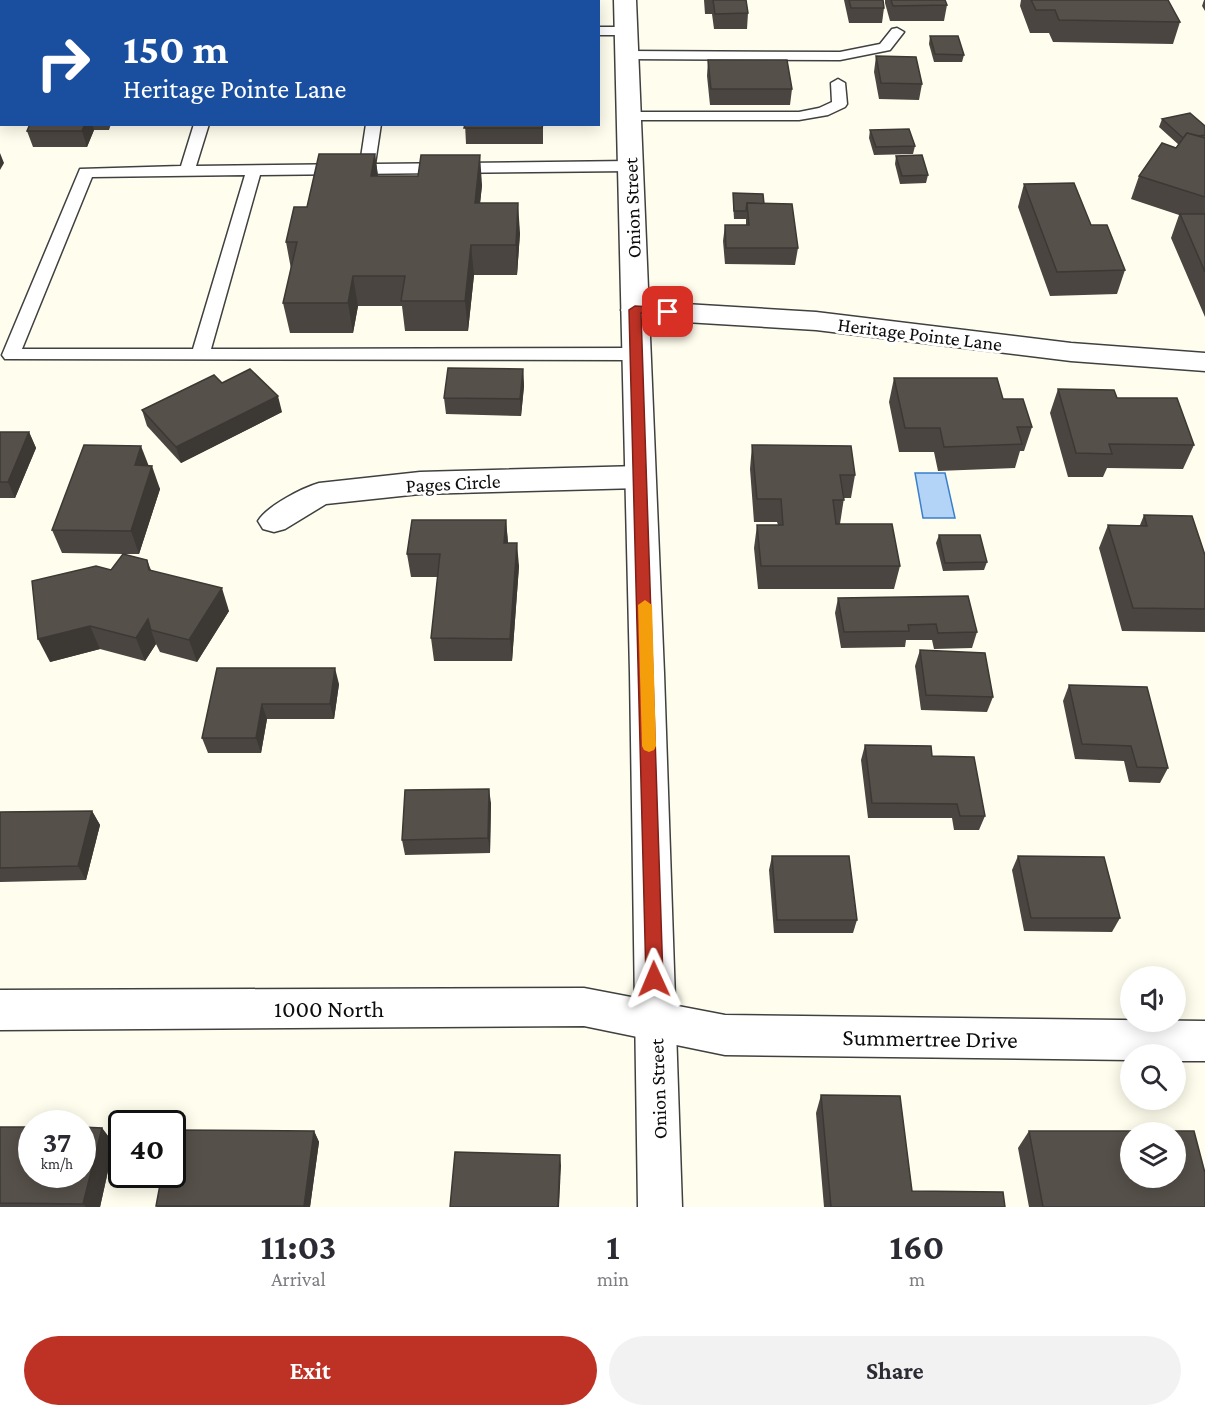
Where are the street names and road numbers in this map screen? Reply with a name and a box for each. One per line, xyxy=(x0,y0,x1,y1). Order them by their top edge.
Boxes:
street label: Onion Street xyxy=(619,157,645,259)
street label: Heritage Pointe Lane xyxy=(836,313,1004,356)
street label: Pages Circle xyxy=(405,470,501,497)
street label: 1000 North xyxy=(274,995,384,1022)
street label: Summertree Drive xyxy=(842,1023,1018,1053)
street label: Onion Street xyxy=(645,1038,671,1140)

